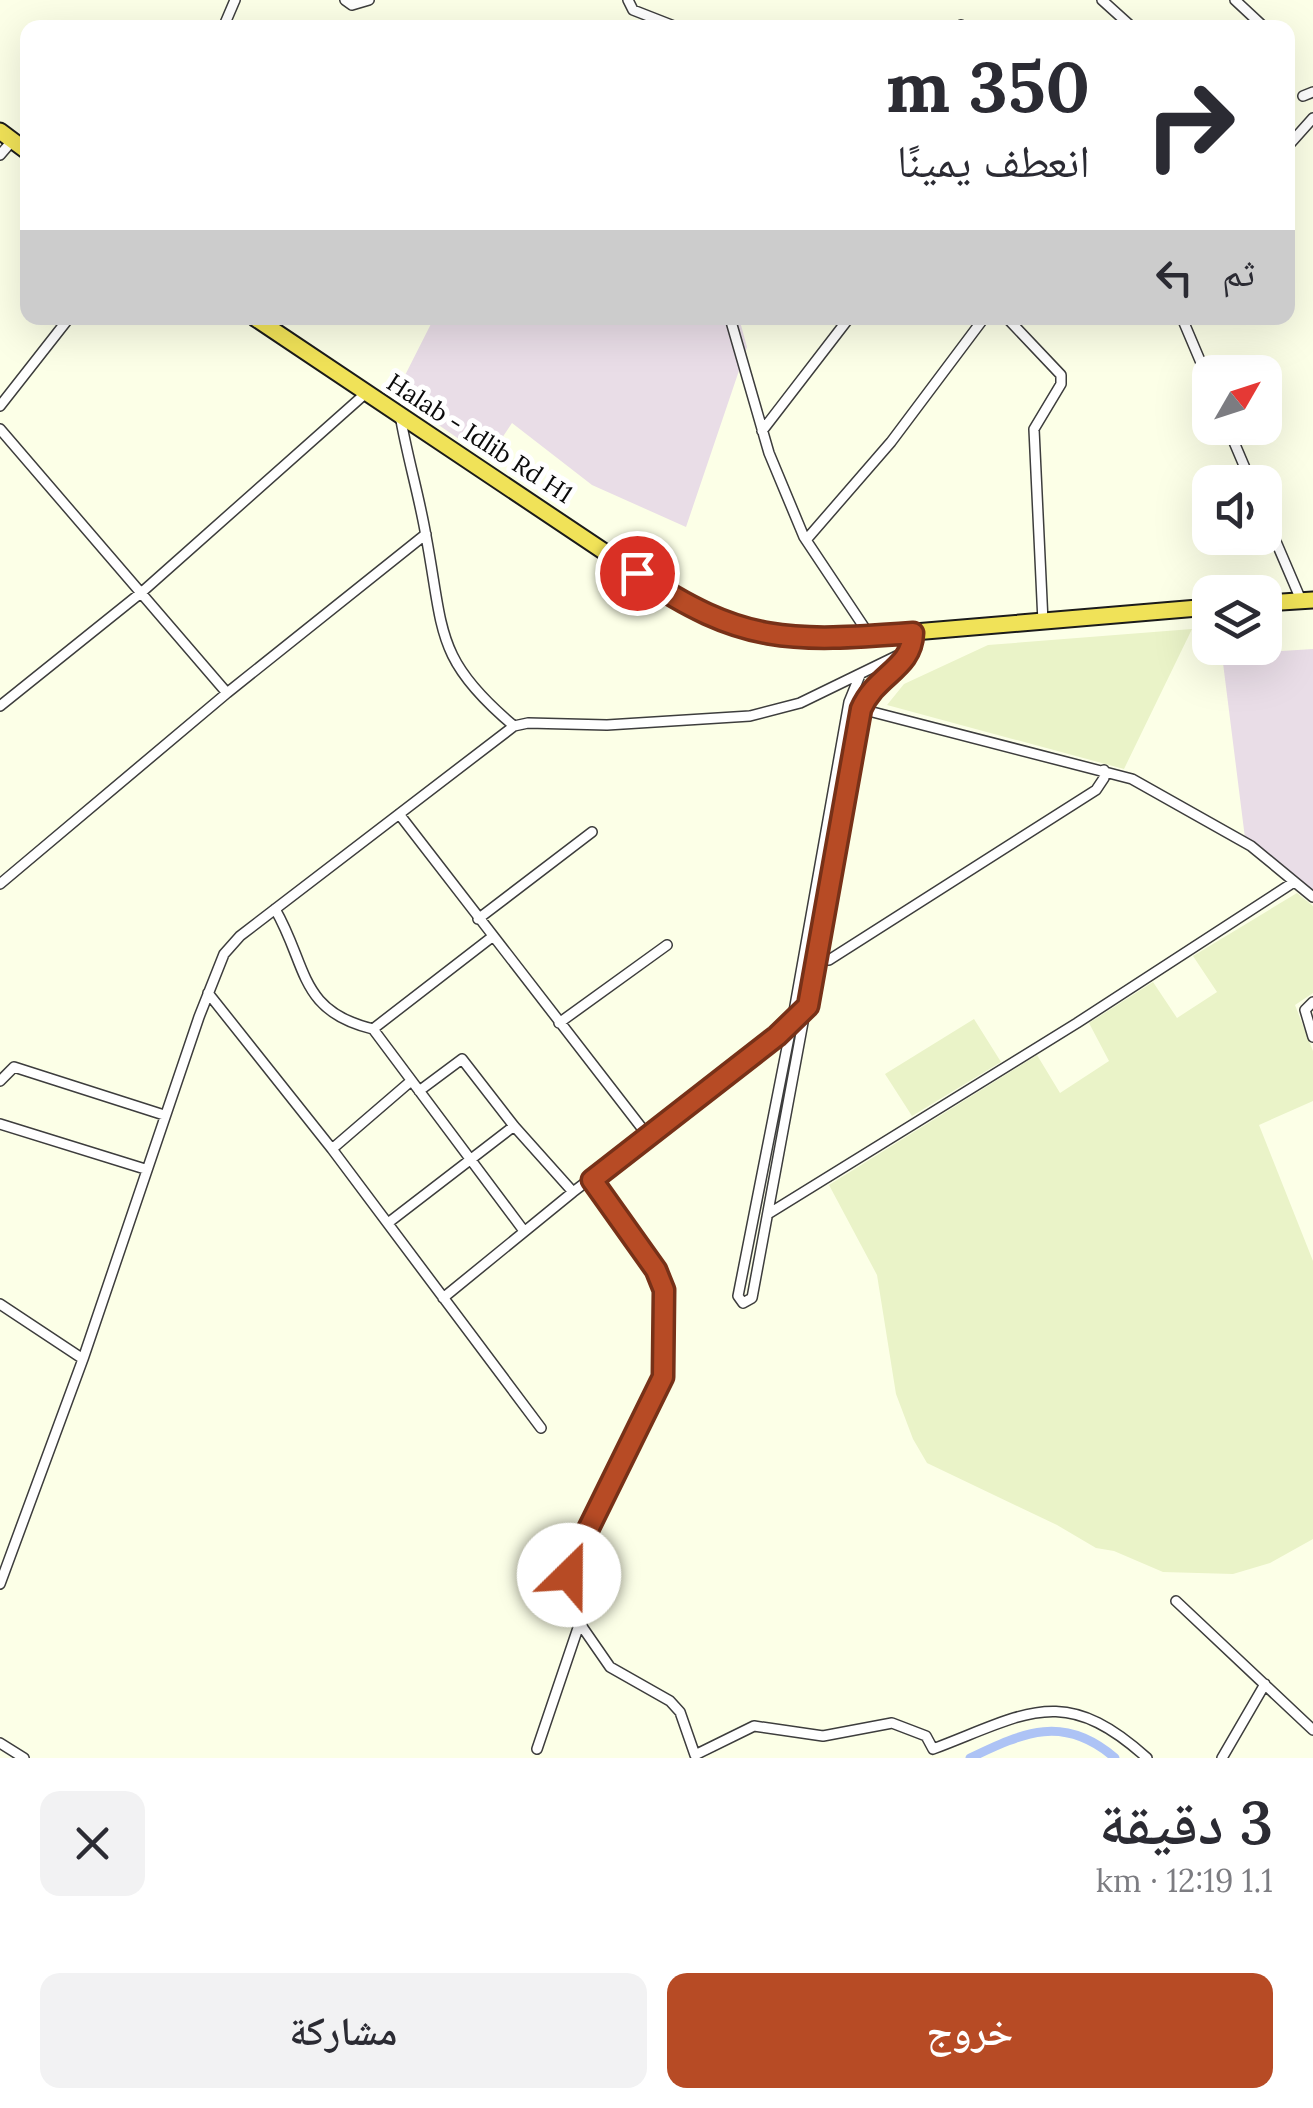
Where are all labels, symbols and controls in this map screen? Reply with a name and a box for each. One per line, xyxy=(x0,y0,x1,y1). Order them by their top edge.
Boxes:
text: 350 m xyxy=(886,42,1090,131)
icon: right xyxy=(1125,60,1255,190)
text: انعطف يمينًا xyxy=(897,132,1090,189)
text: ثم xyxy=(1222,248,1255,296)
icon: left xyxy=(1147,250,1202,305)
north arrow xyxy=(1192,355,1282,445)
map controls xyxy=(1192,355,1282,665)
street label: Halab - Idlib Rd H1 xyxy=(381,366,579,510)
button: sound xyxy=(1192,465,1282,555)
pin xyxy=(595,531,680,616)
icon: arrive xyxy=(610,546,665,601)
button: layers xyxy=(1192,575,1282,665)
position arrow xyxy=(517,1523,621,1627)
text: 3 دقيقة xyxy=(1099,1784,1273,1860)
button: close xyxy=(40,1791,145,1896)
text: 1.1 km · 12:19 xyxy=(1096,1860,1273,1901)
button: مشاركة xyxy=(40,1973,647,2088)
button: خروج xyxy=(667,1973,1273,2088)

